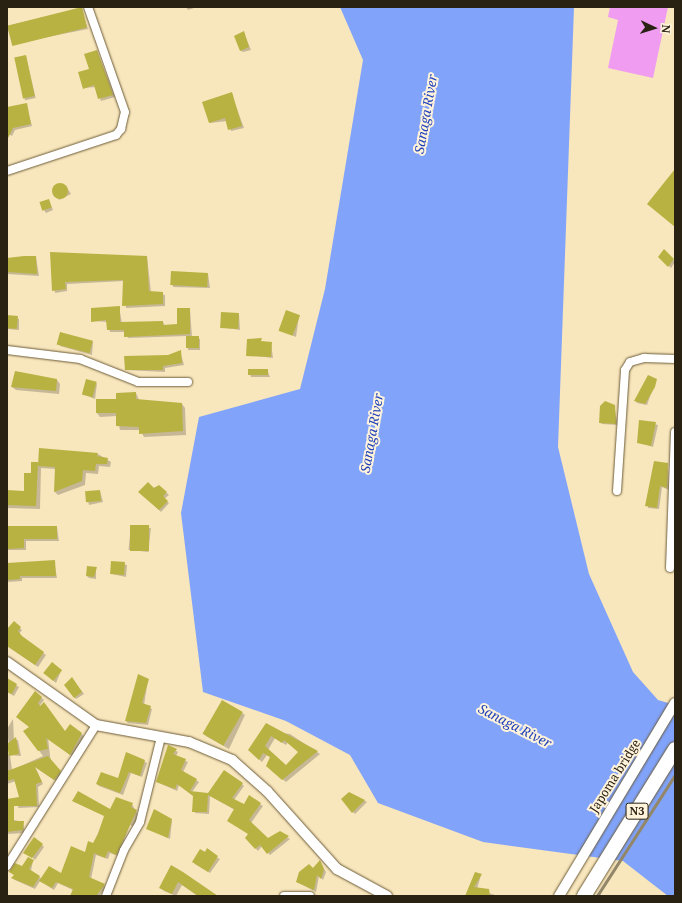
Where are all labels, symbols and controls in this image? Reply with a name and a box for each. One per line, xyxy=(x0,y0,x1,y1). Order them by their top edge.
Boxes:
north arrow xyxy=(634,8,674,48)
text: N xyxy=(659,24,674,34)
water label: Sanaga River xyxy=(411,73,441,155)
water label: Sanaga River xyxy=(357,392,387,474)
water label: Sanaga River xyxy=(476,701,554,751)
street label: Japoma bridge xyxy=(587,737,643,815)
road number: N3 xyxy=(625,802,649,820)

